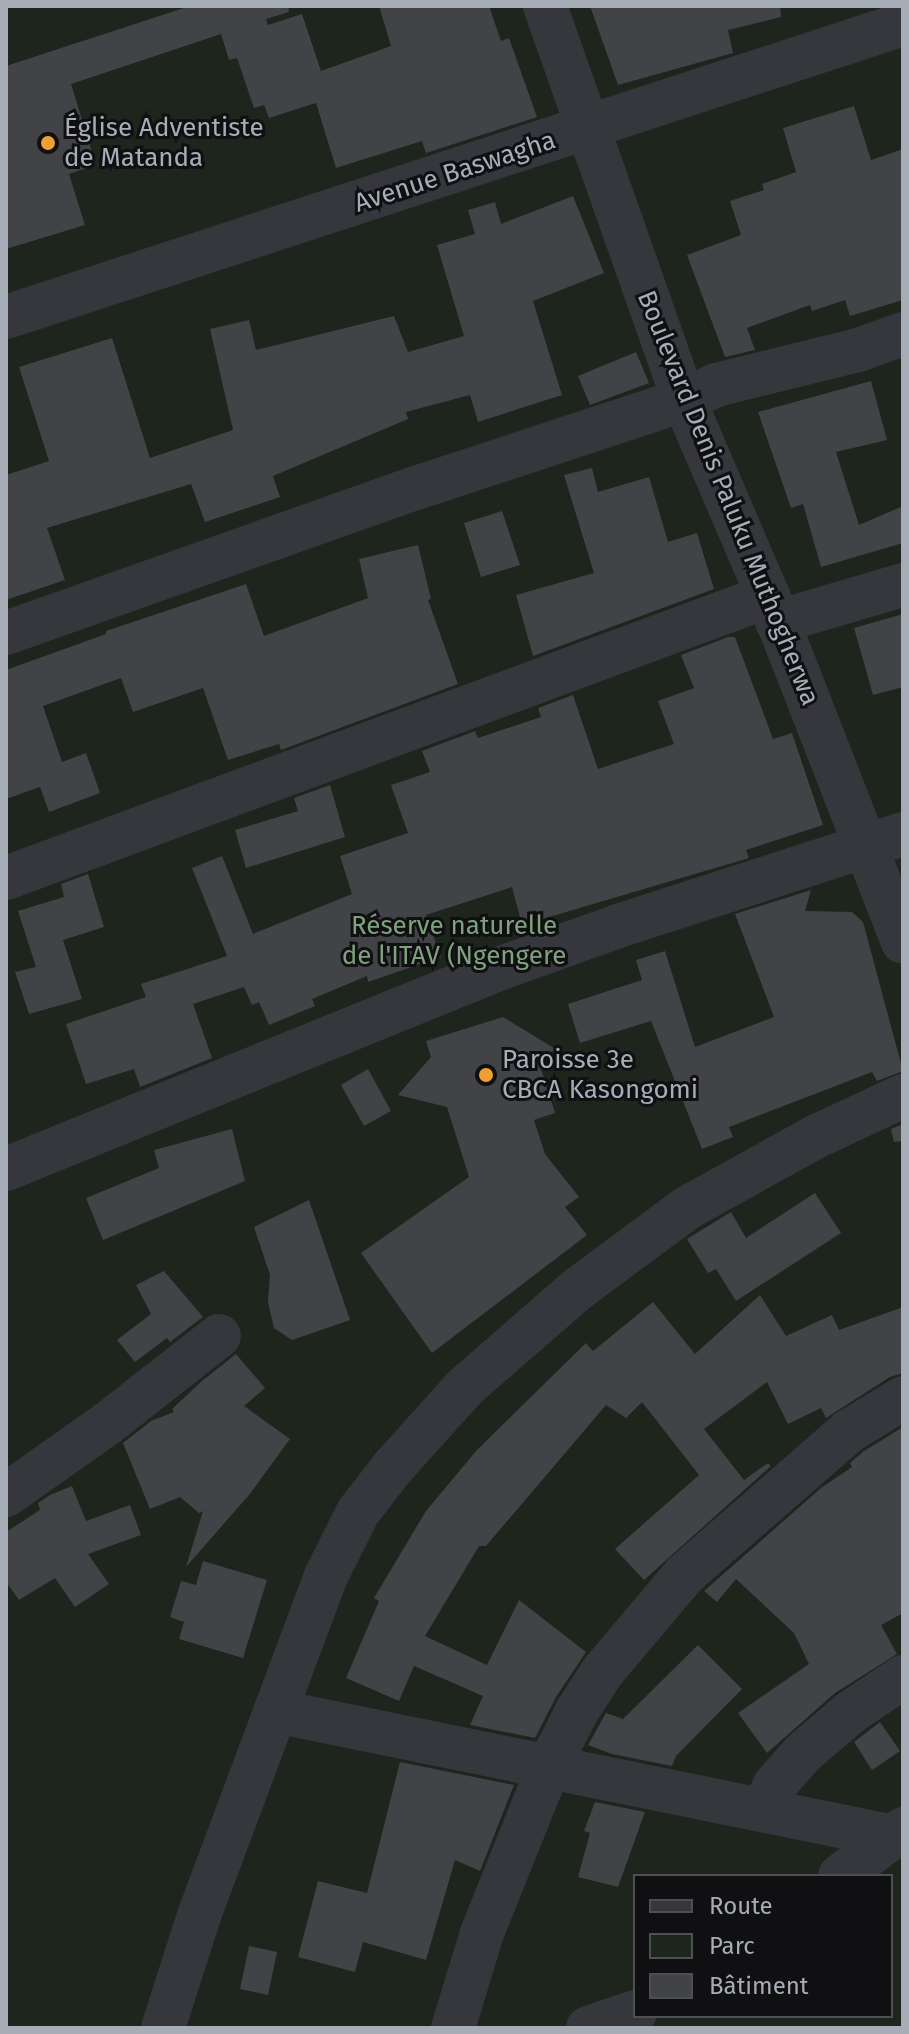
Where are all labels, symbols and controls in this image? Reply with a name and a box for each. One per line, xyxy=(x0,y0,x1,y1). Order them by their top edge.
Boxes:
place label: Église Adventiste de Matanda xyxy=(64,112,264,174)
street label: Avenue Baswagha xyxy=(350,125,560,219)
marker: Église Adventiste de Matanda xyxy=(39,134,57,152)
street label: Boulevard Denis Paluku Muthogherwa xyxy=(630,286,826,710)
park label: Réserve naturelle de l'ITAV (Ngengere xyxy=(342,910,566,972)
place label: Paroisse 3e CBCA Kasongomi xyxy=(502,1044,698,1106)
marker: Paroisse 3e CBCA Kasongomi xyxy=(477,1066,495,1084)
legend xyxy=(633,1874,893,2018)
text: Route xyxy=(709,1892,773,1920)
text: Parc xyxy=(709,1932,755,1960)
text: Bâtiment xyxy=(709,1972,808,2000)

